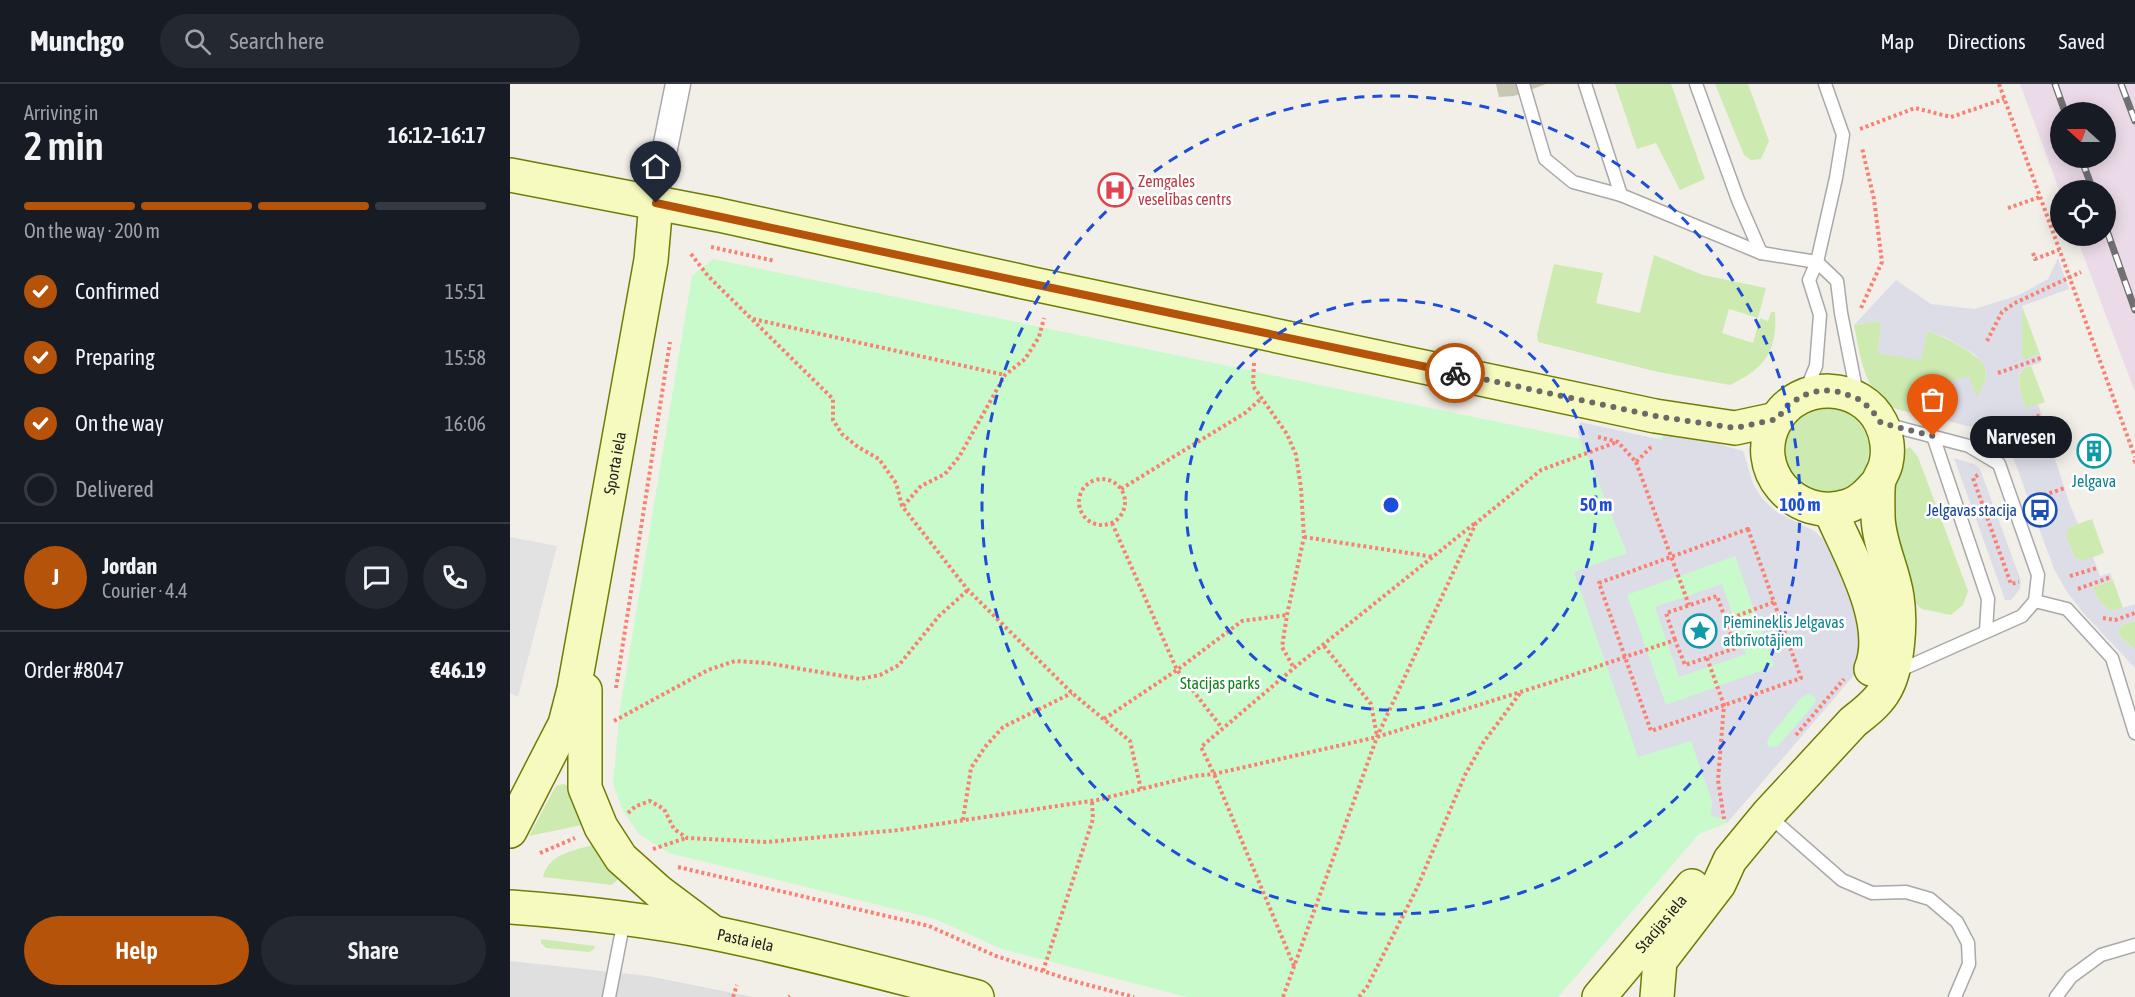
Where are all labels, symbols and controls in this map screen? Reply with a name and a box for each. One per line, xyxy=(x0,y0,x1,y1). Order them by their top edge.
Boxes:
search box xyxy=(160,14,580,68)
text: Munchgo xyxy=(30,25,124,57)
icon: search xyxy=(181,25,214,58)
text: Search here xyxy=(229,28,324,54)
text: Map xyxy=(1880,29,1914,53)
text: Directions xyxy=(1947,29,2026,53)
text: Saved xyxy=(2059,29,2105,53)
text: Arriving in xyxy=(24,101,98,124)
north arrow xyxy=(2050,102,2116,168)
map controls xyxy=(2050,102,2116,246)
text: 16:12–16:17 xyxy=(388,122,486,148)
text: 2 min xyxy=(24,124,104,168)
pin xyxy=(630,141,681,203)
icon: home xyxy=(639,150,672,183)
hospital icon: Zemgales veselības centrs xyxy=(1097,172,1133,208)
place label: Zemgales veselības centrs xyxy=(1138,172,1232,208)
button: locate xyxy=(2050,180,2116,246)
text: On the way · 200 m xyxy=(24,219,160,242)
icon: check xyxy=(24,275,57,308)
text: Confirmed xyxy=(75,278,160,304)
text: 15:51 xyxy=(445,280,486,303)
icon: check xyxy=(24,341,57,374)
courier xyxy=(1425,343,1485,403)
text: Preparing xyxy=(75,344,155,370)
text: 15:58 xyxy=(445,346,486,369)
icon: bike xyxy=(1439,357,1472,390)
pin xyxy=(1907,374,1958,436)
icon: bag xyxy=(1916,383,1949,416)
icon: check xyxy=(24,407,57,440)
text: On the way xyxy=(75,410,164,436)
text: 16:06 xyxy=(444,412,486,435)
callout: Narvesen xyxy=(1969,415,2071,457)
text: Narvesen xyxy=(1986,425,2056,448)
street label: Sporta iela xyxy=(600,430,629,496)
building icon: Jelgava xyxy=(2076,433,2112,469)
place label: Jelgava xyxy=(2072,472,2116,491)
text: Delivered xyxy=(75,476,154,502)
bus stop icon: Jelgavas stacija xyxy=(2022,492,2058,528)
text: 50 m xyxy=(1580,494,1612,515)
text: 100 m xyxy=(1780,494,1820,515)
centre of rings xyxy=(1381,495,1401,515)
place label: Jelgavas stacija xyxy=(1926,501,2017,520)
button: chat xyxy=(345,546,408,609)
button: phone xyxy=(423,546,486,609)
text: Jordan xyxy=(102,553,157,579)
text: J xyxy=(52,564,59,590)
text: Courier · 4.4 xyxy=(102,579,188,602)
place icon: Piemineklis Jelgavas atbrīvotājiem xyxy=(1682,613,1718,649)
place label: Piemineklis Jelgavas atbrīvotājiem xyxy=(1723,613,1845,650)
text: Order #8047 xyxy=(24,657,124,683)
text: €46.19 xyxy=(431,657,486,683)
park label: Stacijas parks xyxy=(1180,674,1260,693)
street label: Stacijas iela xyxy=(1631,891,1690,956)
button: Help xyxy=(24,916,249,985)
button: Share xyxy=(261,916,486,985)
street label: Pasta iela xyxy=(716,925,776,955)

